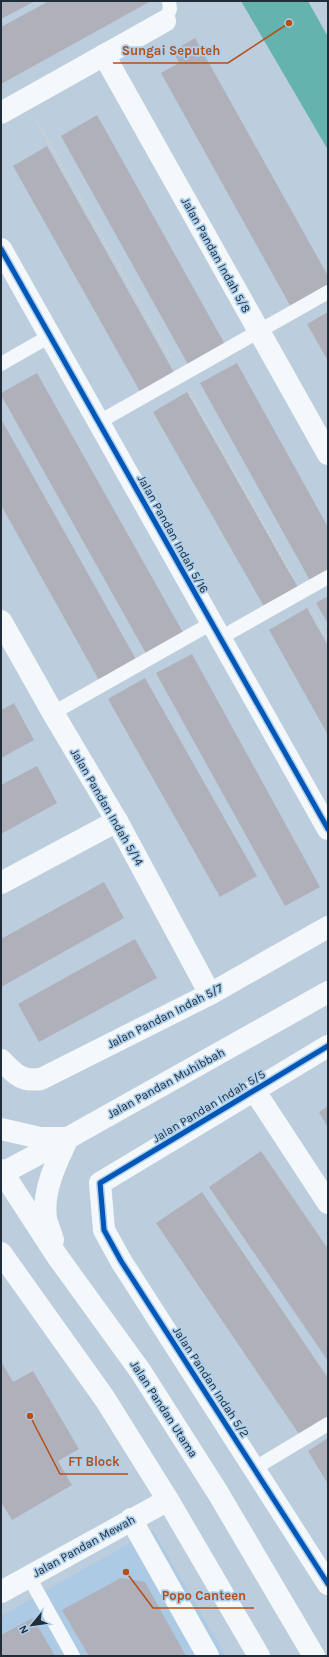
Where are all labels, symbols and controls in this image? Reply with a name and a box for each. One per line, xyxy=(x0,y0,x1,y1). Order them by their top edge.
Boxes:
callout: Sungai Seputeh xyxy=(113,38,228,63)
text: Sungai Seputeh xyxy=(122,43,220,58)
street label: Jalan Pandan Indah 5/8 xyxy=(178,195,254,315)
street label: Jalan Pandan Indah 5/16 xyxy=(135,472,211,596)
street label: Jalan Pandan Indah 5/14 xyxy=(68,746,146,868)
street label: Jalan Pandan Indah 5/7 xyxy=(105,981,225,1051)
street label: Jalan Pandan Muhibbah xyxy=(105,1045,227,1121)
street label: Jalan Pandan Indah 5/5 xyxy=(150,1067,268,1145)
street label: Jalan Pandan Indah 5/2 xyxy=(170,1324,252,1440)
street label: Jalan Pandan Utama xyxy=(127,1358,201,1460)
callout: FT Block xyxy=(60,1449,128,1474)
text: FT Block xyxy=(68,1454,120,1469)
street label: Jalan Pandan Mewah xyxy=(30,1512,138,1580)
callout: Popo Canteen xyxy=(153,1583,254,1608)
text: Popo Canteen xyxy=(162,1588,246,1603)
north arrow xyxy=(12,1605,52,1645)
text: N xyxy=(16,1623,31,1636)

